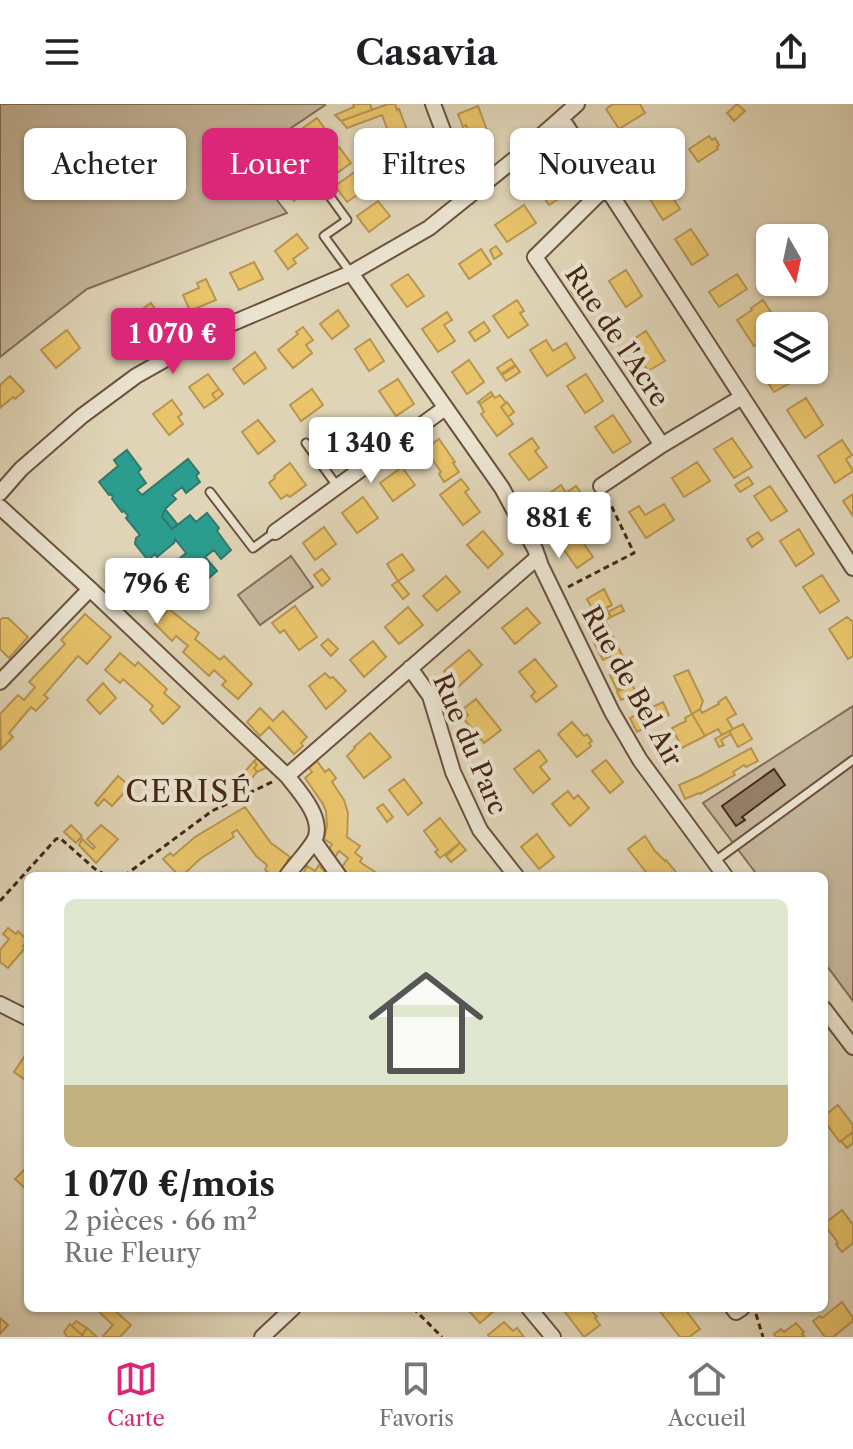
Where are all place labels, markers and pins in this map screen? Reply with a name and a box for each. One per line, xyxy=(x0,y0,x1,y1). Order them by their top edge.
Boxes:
pin: 1 070 € xyxy=(99,308,247,376)
pin: 1 340 € xyxy=(297,417,445,485)
pin: 881 € xyxy=(503,492,615,560)
pin: 796 € xyxy=(101,558,213,626)

